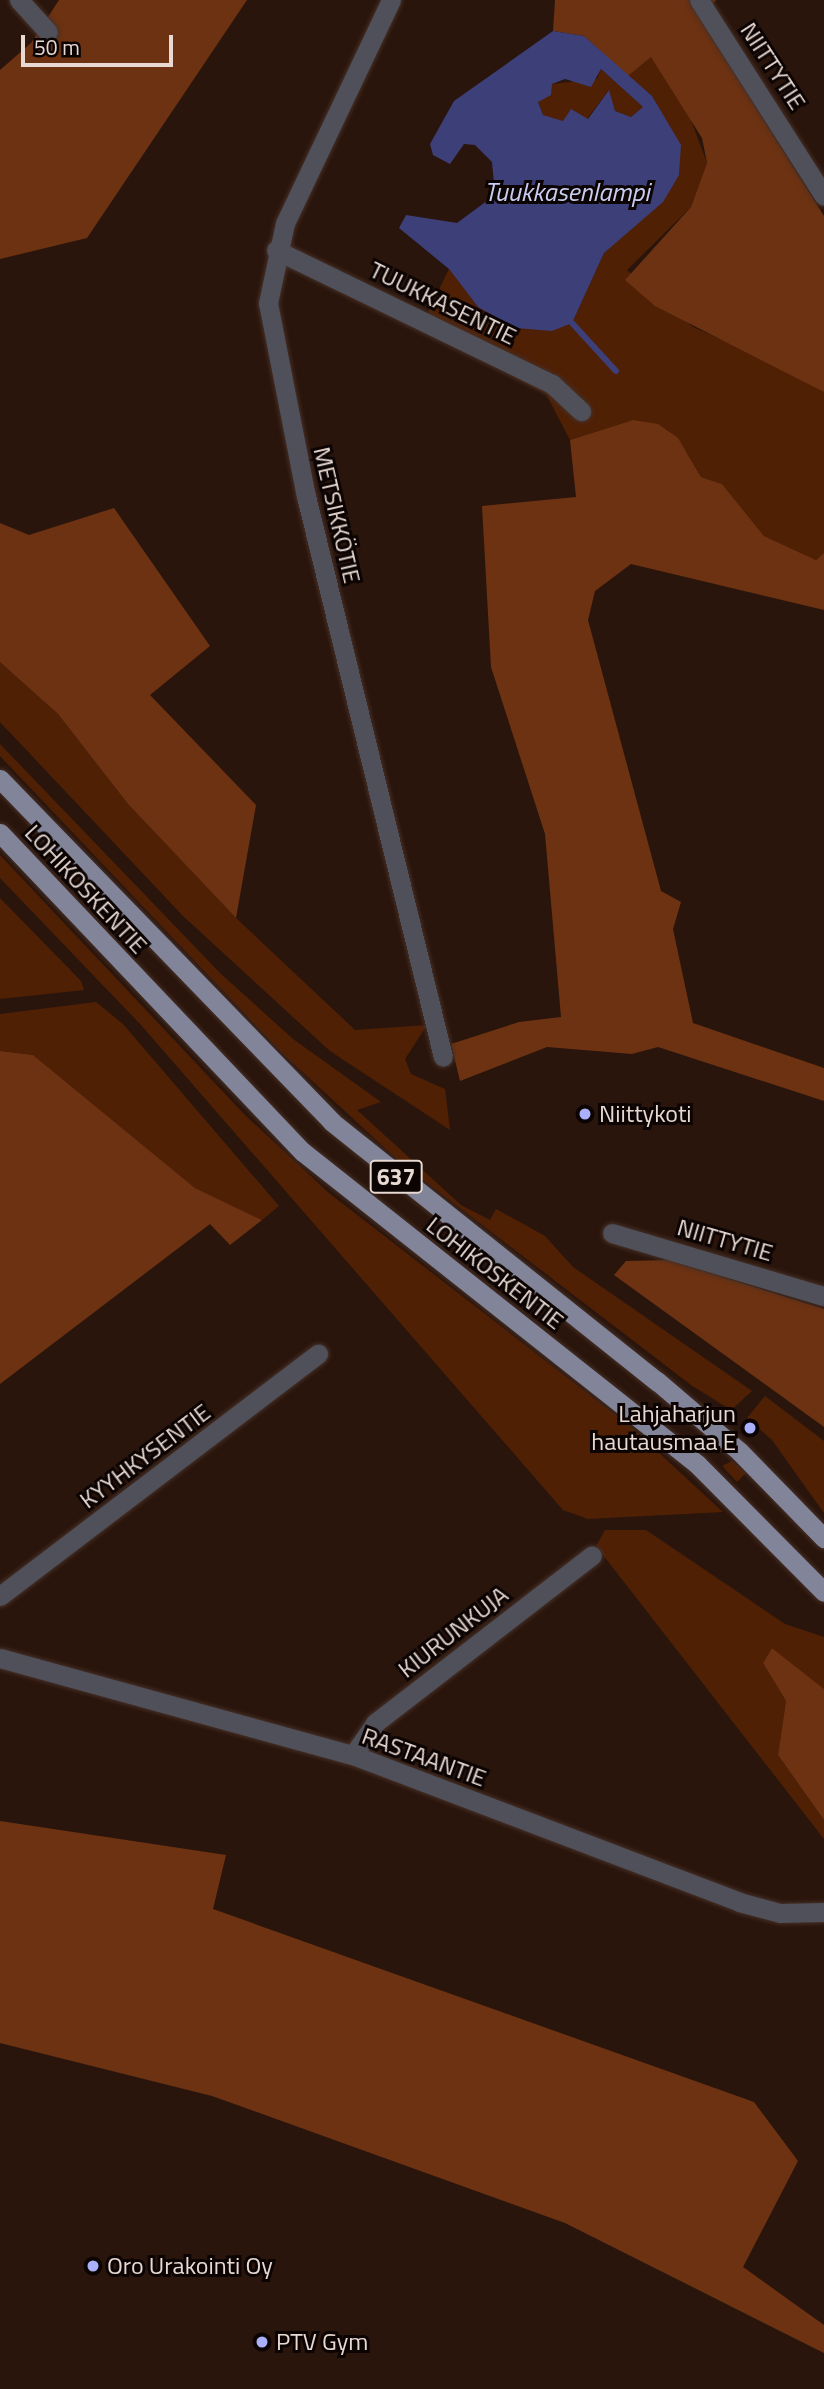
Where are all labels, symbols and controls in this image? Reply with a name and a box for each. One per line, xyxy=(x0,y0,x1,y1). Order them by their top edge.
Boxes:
street label: NIITTYTIE xyxy=(734,17,812,115)
scale bar xyxy=(24,21,177,65)
text: 50 m xyxy=(34,31,80,63)
water label: Tuukkasenlampi xyxy=(484,176,650,208)
street label: TUUKKASENTIE xyxy=(365,255,521,351)
street label: METSIKKÖTIE xyxy=(307,444,367,586)
street label: LOHIKOSKENTIE xyxy=(19,818,153,960)
place label: Niittykoti xyxy=(599,1100,692,1128)
marker: Niittykoti xyxy=(577,1106,593,1122)
road number: 637 xyxy=(368,1158,424,1196)
street label: LOHIKOSKENTIE xyxy=(421,1211,569,1335)
street label: NIITTYTIE xyxy=(674,1213,776,1267)
street label: KYYHKYSENTIE xyxy=(74,1398,216,1514)
place label: Lahjaharjun hautausmaa E xyxy=(591,1400,736,1456)
marker: Lahjaharjun hautausmaa E xyxy=(742,1420,758,1436)
street label: KIURUNKUJA xyxy=(392,1580,514,1684)
street label: RASTAANTIE xyxy=(358,1721,490,1793)
place label: Oro Urakointi Oy xyxy=(107,2252,273,2280)
marker: Oro Urakointi Oy xyxy=(85,2258,101,2274)
place label: PTV Gym xyxy=(276,2328,368,2356)
marker: PTV Gym xyxy=(254,2334,270,2350)

